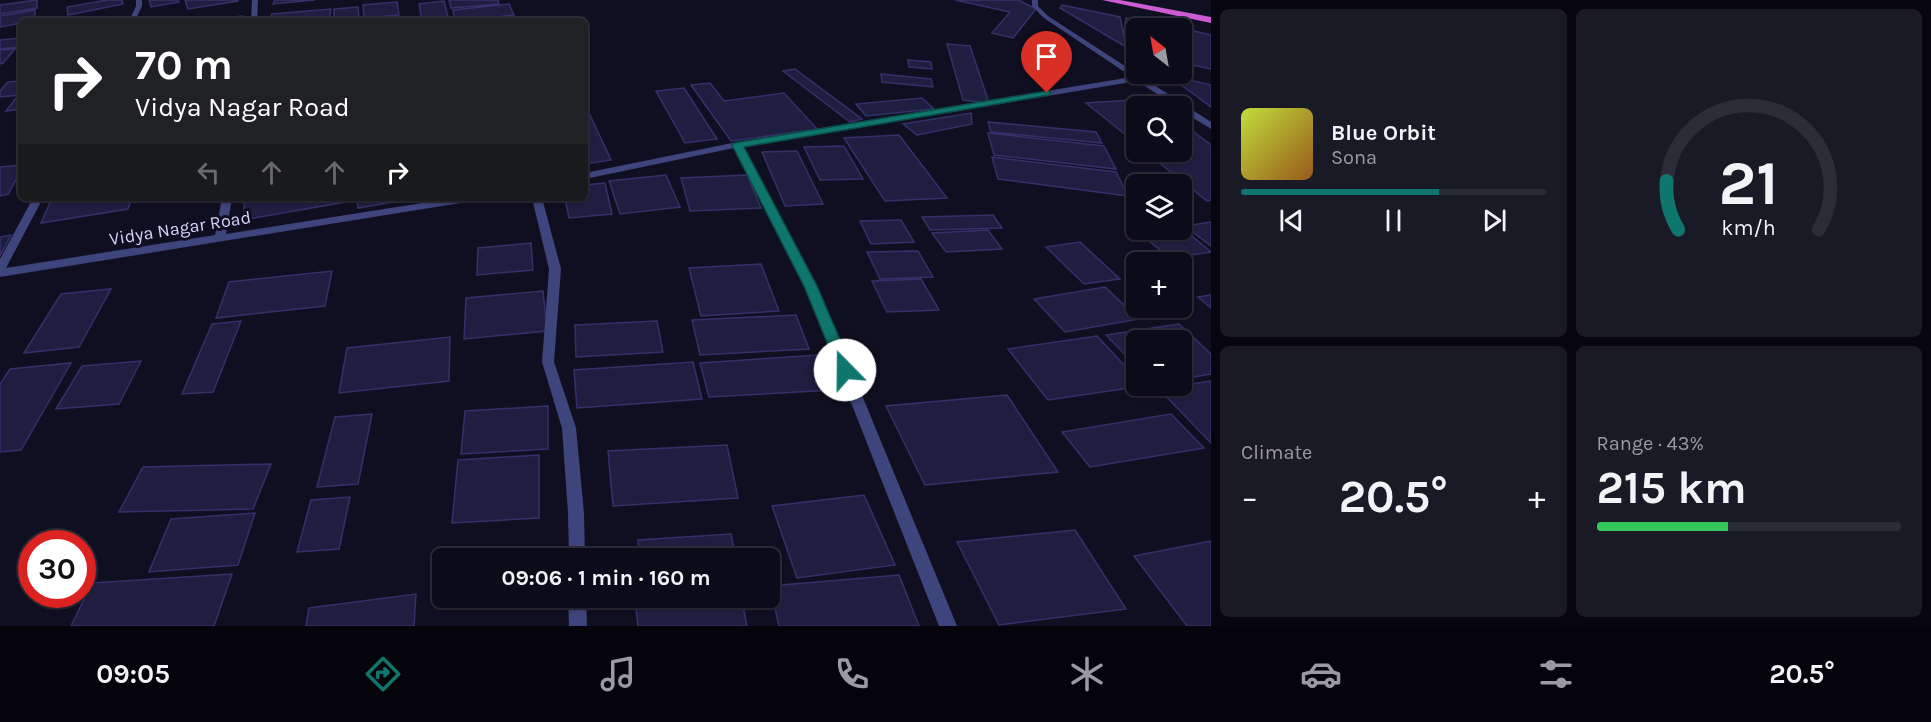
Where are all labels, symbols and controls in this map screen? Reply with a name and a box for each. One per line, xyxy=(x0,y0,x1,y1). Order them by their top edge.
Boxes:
north arrow xyxy=(1126,18,1192,84)
map controls xyxy=(1126,18,1192,396)
pin xyxy=(1021,31,1072,93)
text: 70 m xyxy=(135,40,233,90)
icon: arrive xyxy=(1030,40,1063,73)
icon: right xyxy=(36,42,114,120)
text: Vidya Nagar Road xyxy=(135,91,350,123)
button: search xyxy=(1126,96,1192,162)
text: Blue Orbit xyxy=(1331,120,1436,146)
text: Sona xyxy=(1331,146,1377,169)
text: 21 xyxy=(1719,147,1779,220)
icon: left xyxy=(192,156,225,189)
icon: ahead xyxy=(255,156,288,189)
icon: ahead xyxy=(318,156,351,189)
icon: right xyxy=(381,156,414,189)
button: layers xyxy=(1126,174,1192,240)
icon: previous xyxy=(1275,204,1308,237)
icon: pause xyxy=(1377,204,1410,237)
icon: next xyxy=(1478,204,1511,237)
street label: Vidya Nagar Road xyxy=(108,206,252,250)
text: km/h xyxy=(1722,215,1776,240)
button: + xyxy=(1126,252,1192,318)
button: − xyxy=(1126,330,1192,396)
position arrow xyxy=(813,338,877,402)
text: Range · 43% xyxy=(1597,432,1704,455)
text: Climate xyxy=(1241,441,1312,464)
text: 215 km xyxy=(1597,462,1747,514)
text: 20.5° xyxy=(1339,471,1448,523)
text: − xyxy=(1241,478,1258,516)
text: + xyxy=(1528,478,1545,516)
speed limit sign: 30 xyxy=(18,530,96,608)
text: 09:06 · 1 min · 160 m xyxy=(501,565,711,591)
icon: directions xyxy=(362,653,404,695)
icon: music xyxy=(597,653,639,695)
icon: phone xyxy=(831,653,873,695)
icon: climate xyxy=(1066,653,1108,695)
icon: car xyxy=(1300,653,1342,695)
icon: filters xyxy=(1535,653,1577,695)
text: 09:05 xyxy=(96,658,170,690)
text: 20.5° xyxy=(1769,658,1835,690)

